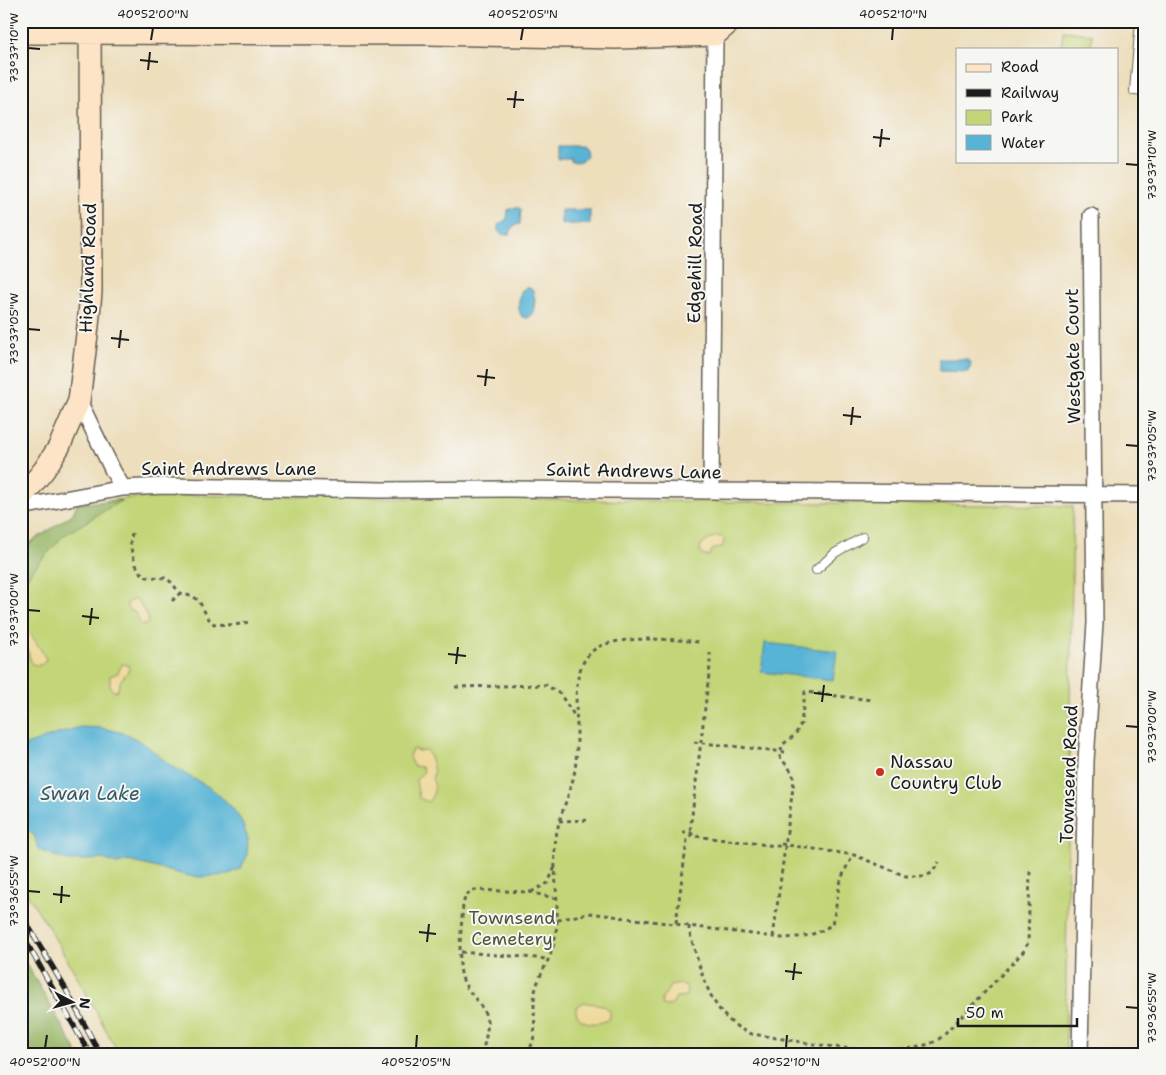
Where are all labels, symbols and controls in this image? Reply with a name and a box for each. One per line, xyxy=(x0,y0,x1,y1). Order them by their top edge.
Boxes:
text: 40°52'00"N xyxy=(117,6,189,22)
text: 40°52'05"N xyxy=(488,6,558,22)
text: 40°52'10"N xyxy=(859,6,927,22)
text: 73°37'10"W xyxy=(6,13,22,83)
legend xyxy=(956,48,1118,162)
text: Road xyxy=(1001,57,1039,77)
text: Railway xyxy=(1001,83,1059,103)
text: Park xyxy=(1001,107,1033,127)
text: 73°37'10"W xyxy=(1144,130,1160,200)
text: Water xyxy=(1001,133,1045,153)
street label: Edgehill Road xyxy=(682,202,708,324)
street label: Highland Road xyxy=(74,203,102,333)
street label: Westgate Court xyxy=(1060,288,1086,424)
text: 73°37'05"W xyxy=(6,293,22,365)
text: 73°37'05"W xyxy=(1144,410,1160,482)
street label: Saint Andrews Lane xyxy=(141,457,317,481)
street label: Saint Andrews Lane xyxy=(546,457,722,485)
text: 73°37'00"W xyxy=(6,573,22,647)
text: 73°37'00"W xyxy=(1144,690,1160,764)
street label: Townsend Road xyxy=(1055,704,1083,844)
place label: Nassau Country Club xyxy=(890,750,1002,795)
marker: Nassau Country Club xyxy=(874,766,886,778)
water label: Swan Lake xyxy=(40,781,140,806)
text: 73°36'55"W xyxy=(6,855,22,927)
park label: Townsend Cemetery xyxy=(468,906,556,951)
text: 73°36'55"W xyxy=(1144,972,1160,1044)
north arrow xyxy=(48,978,98,1028)
scale bar xyxy=(958,995,1077,1027)
text: N xyxy=(75,997,94,1010)
text: 50 m xyxy=(966,1003,1004,1023)
text: 40°52'00"N xyxy=(9,1054,81,1070)
text: 40°52'05"N xyxy=(381,1054,451,1070)
text: 40°52'10"N xyxy=(752,1054,820,1070)

